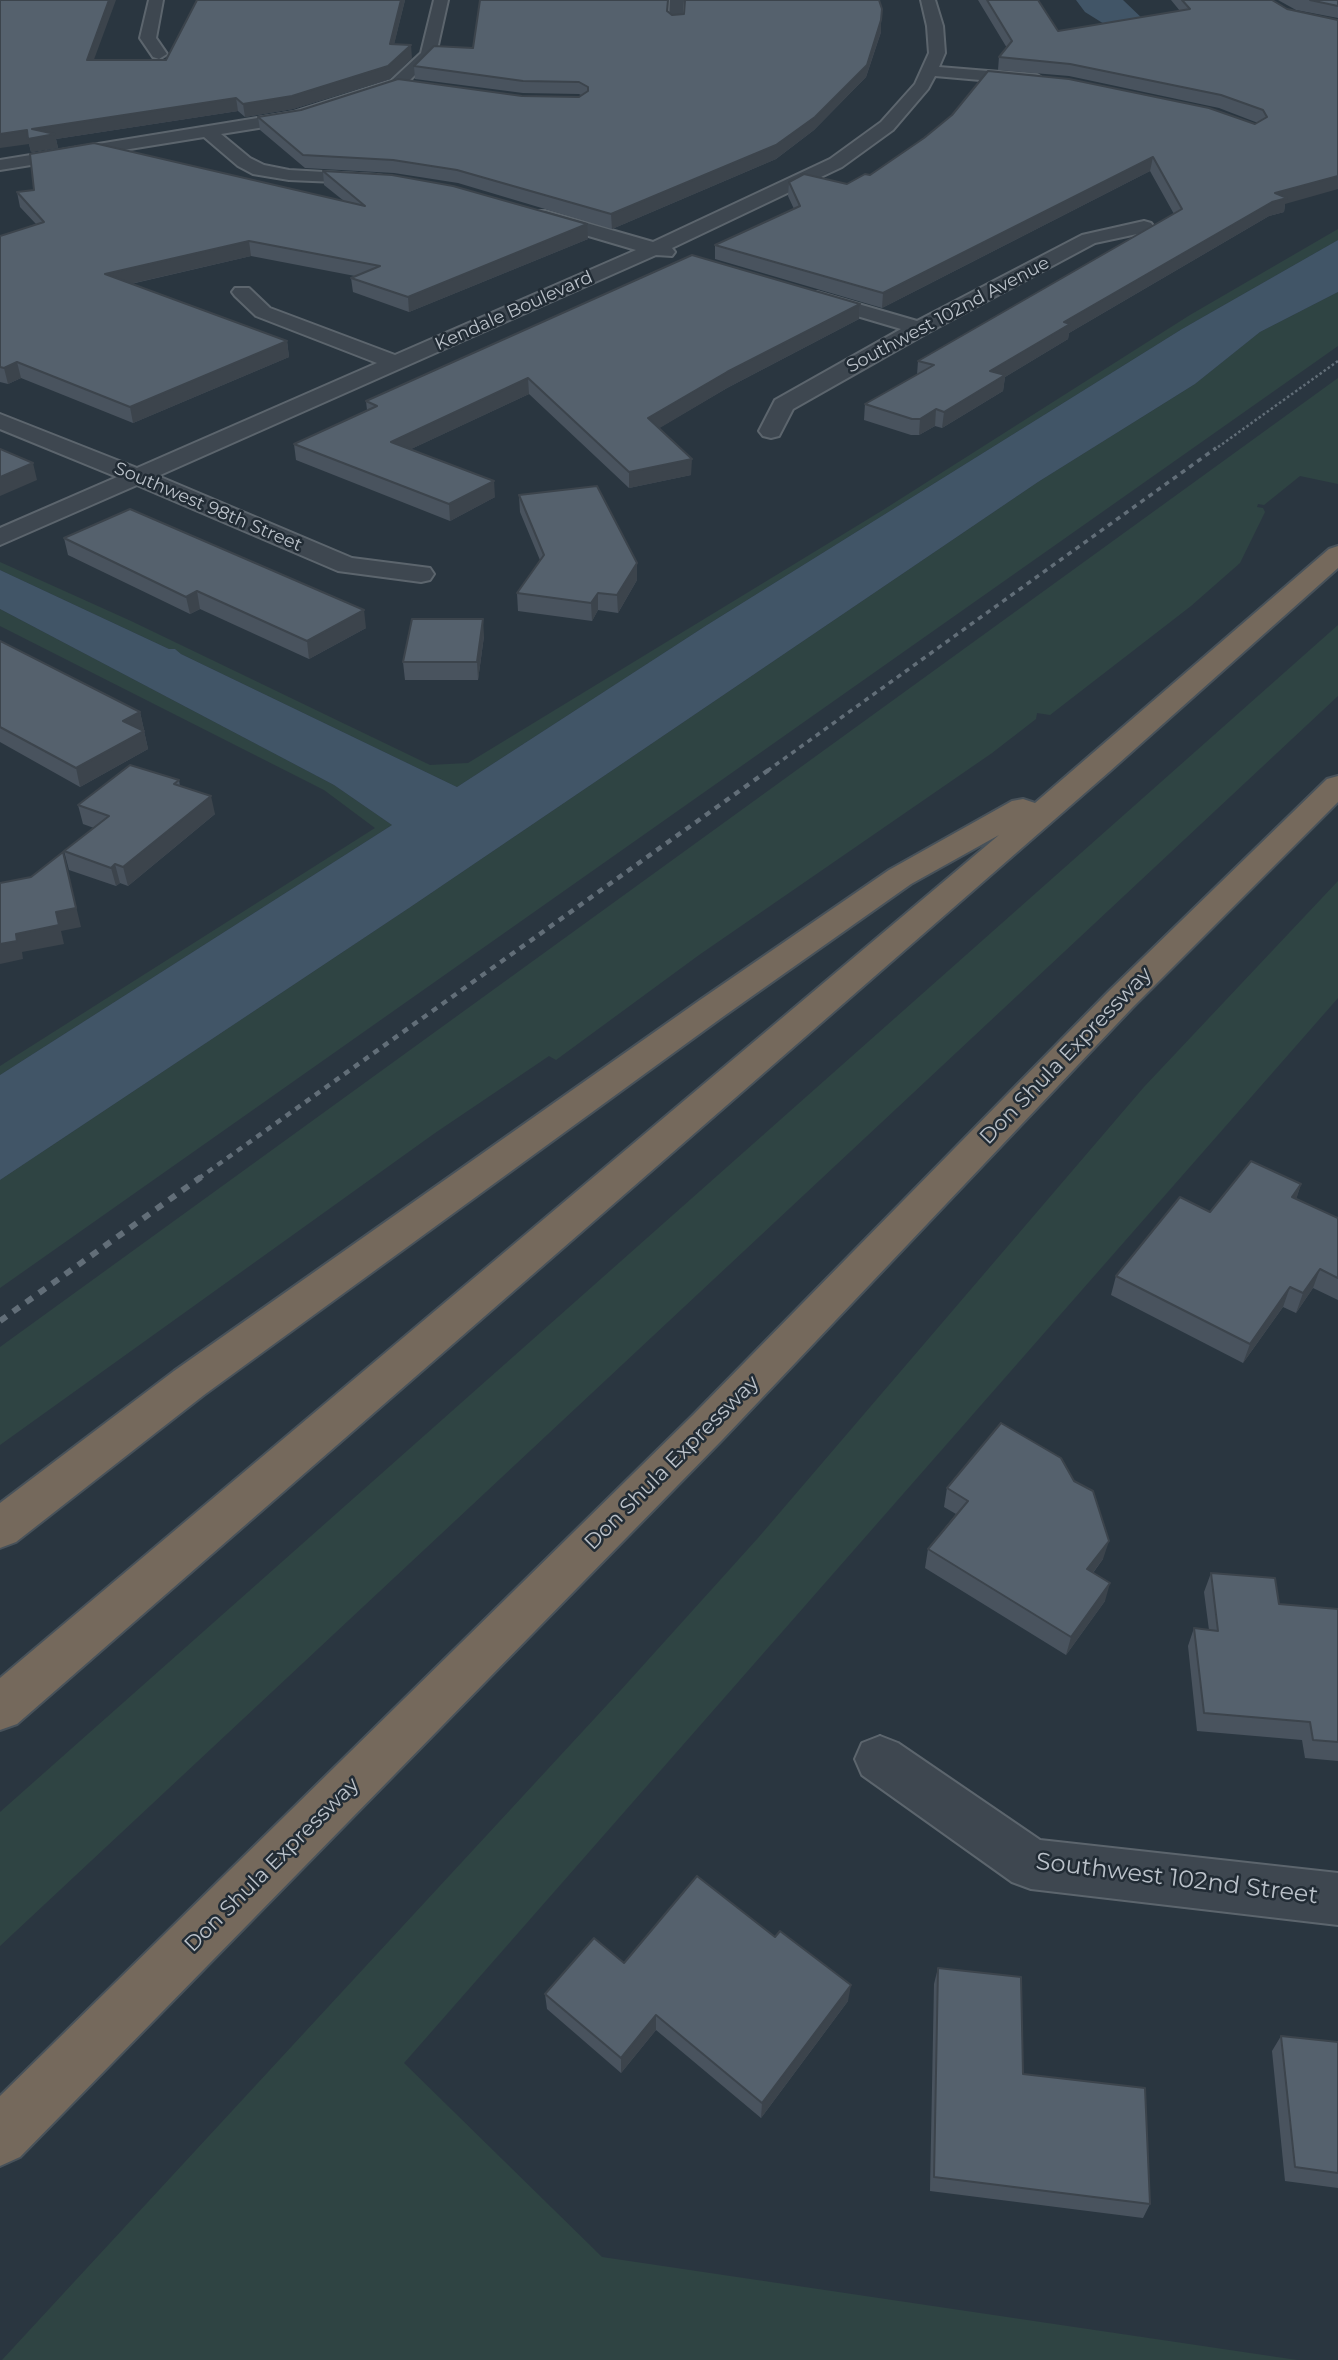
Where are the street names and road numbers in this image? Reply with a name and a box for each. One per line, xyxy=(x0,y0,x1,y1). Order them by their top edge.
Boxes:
street label: Southwest 102nd Avenue xyxy=(843,252,1053,378)
street label: Kendale Boulevard xyxy=(432,266,596,356)
street label: Southwest 98th Street xyxy=(111,458,305,556)
street label: Don Shula Expressway xyxy=(975,962,1157,1150)
street label: Don Shula Expressway xyxy=(579,1370,765,1556)
street label: Don Shula Expressway xyxy=(179,1772,365,1958)
street label: Southwest 102nd Street xyxy=(1034,1847,1320,1911)

